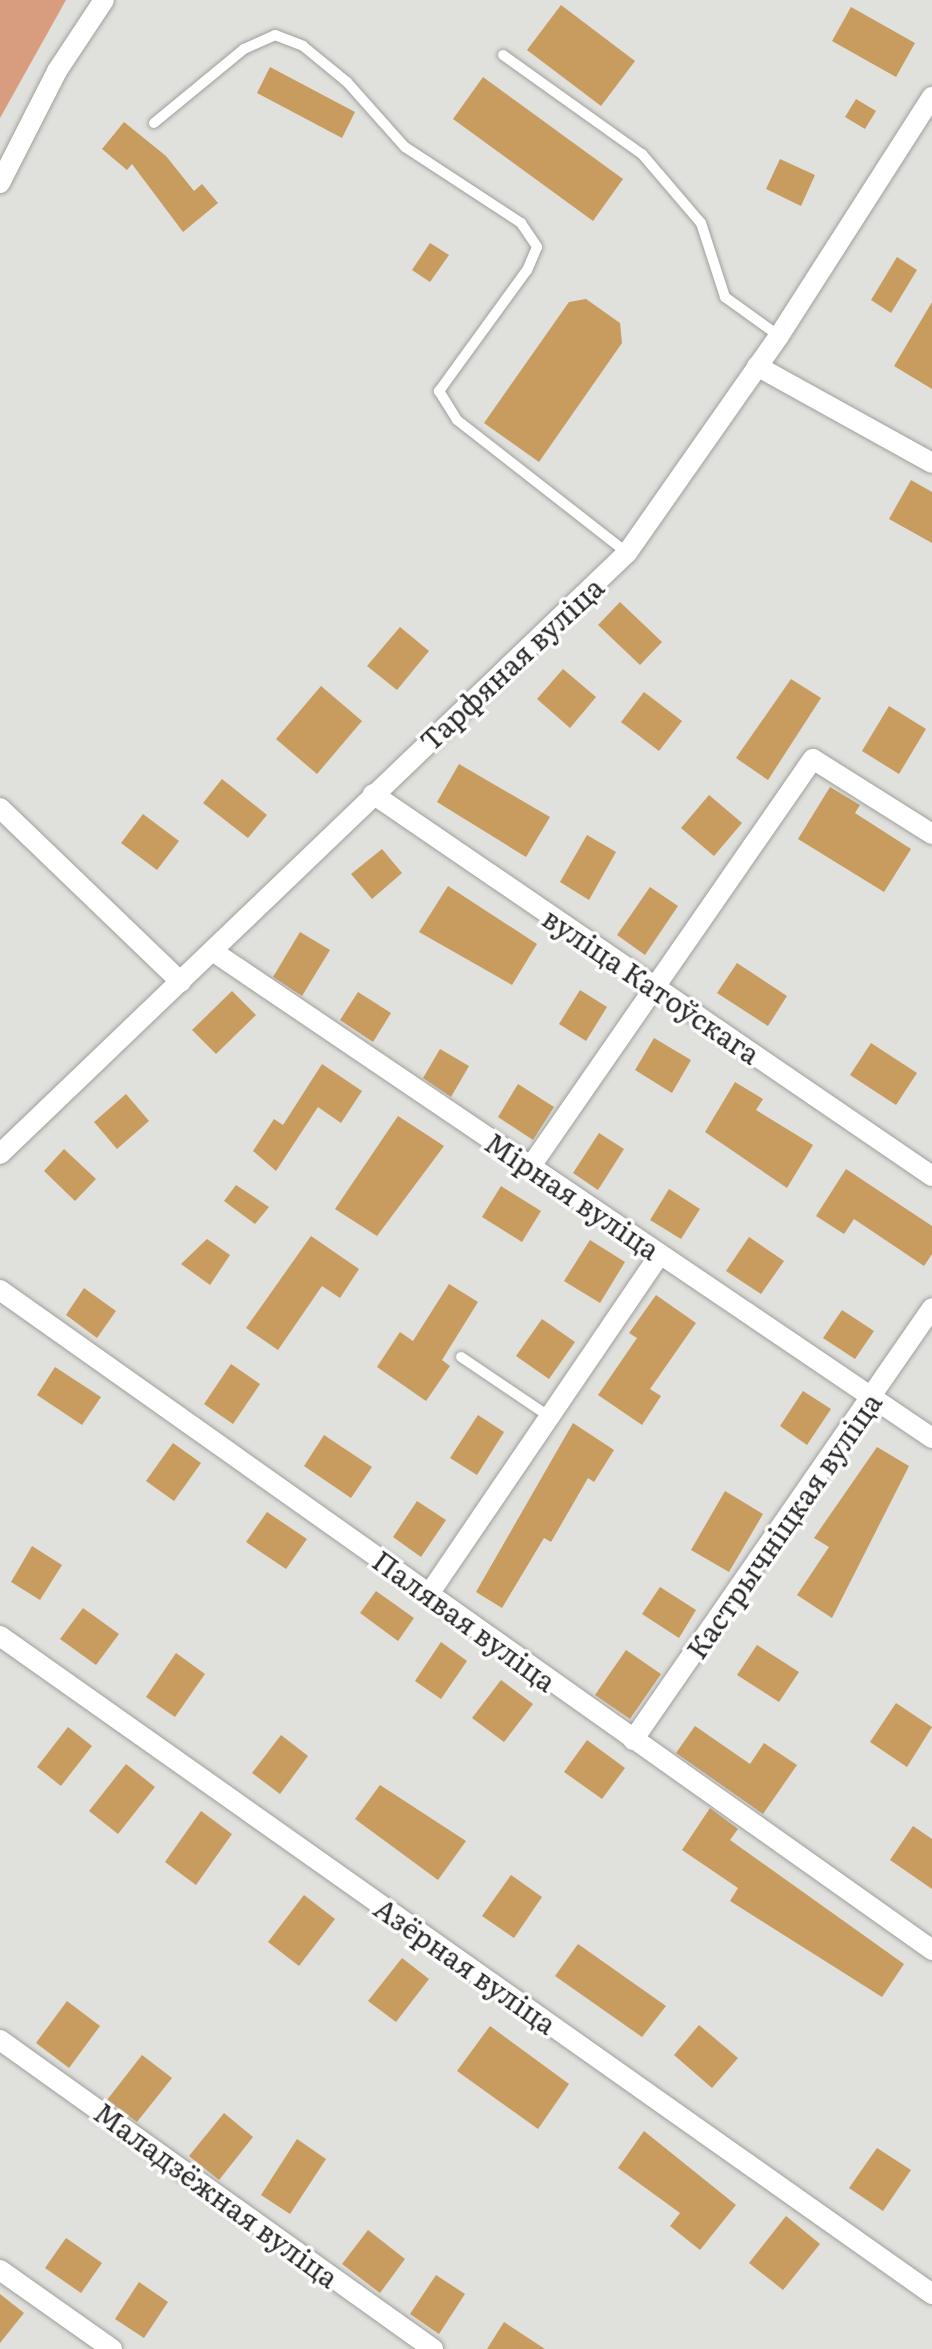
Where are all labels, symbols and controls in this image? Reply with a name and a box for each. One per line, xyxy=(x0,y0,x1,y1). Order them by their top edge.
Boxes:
street label: Тарфяная вуліца xyxy=(412,569,610,757)
street label: вуліца Катоўскага xyxy=(537,900,767,1070)
street label: Мірная вуліца xyxy=(480,1124,666,1266)
street label: Кастрычніцкая вуліца xyxy=(678,1386,888,1664)
street label: Палявая вуліца xyxy=(367,1542,563,1698)
street label: Азёрная вуліца xyxy=(369,1890,563,2040)
street label: Маладзёжная вуліца xyxy=(89,2094,345,2294)

